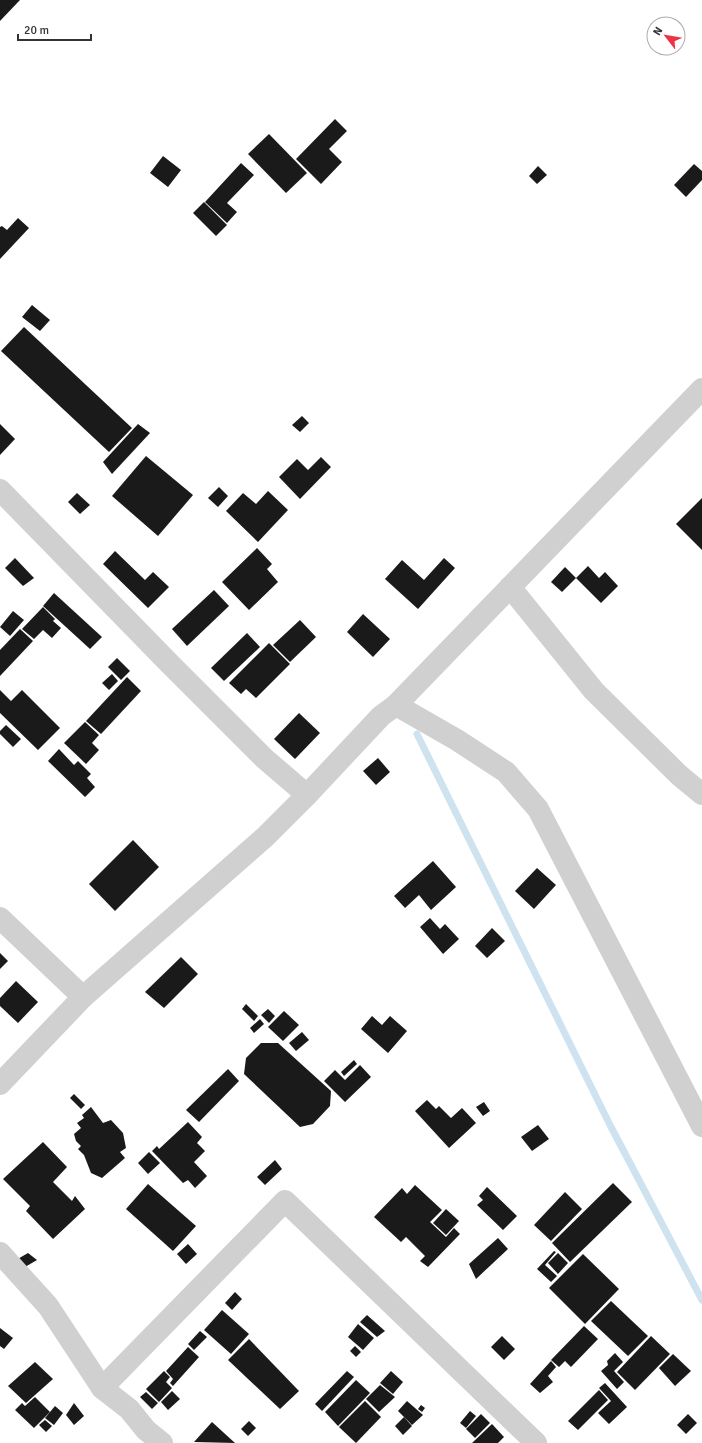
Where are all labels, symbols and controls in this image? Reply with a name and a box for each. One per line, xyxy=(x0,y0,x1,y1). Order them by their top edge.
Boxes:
scale bar xyxy=(18,16,91,42)
north arrow xyxy=(646,16,686,56)
text: 20 m xyxy=(24,23,49,38)
text: N xyxy=(650,24,665,38)

